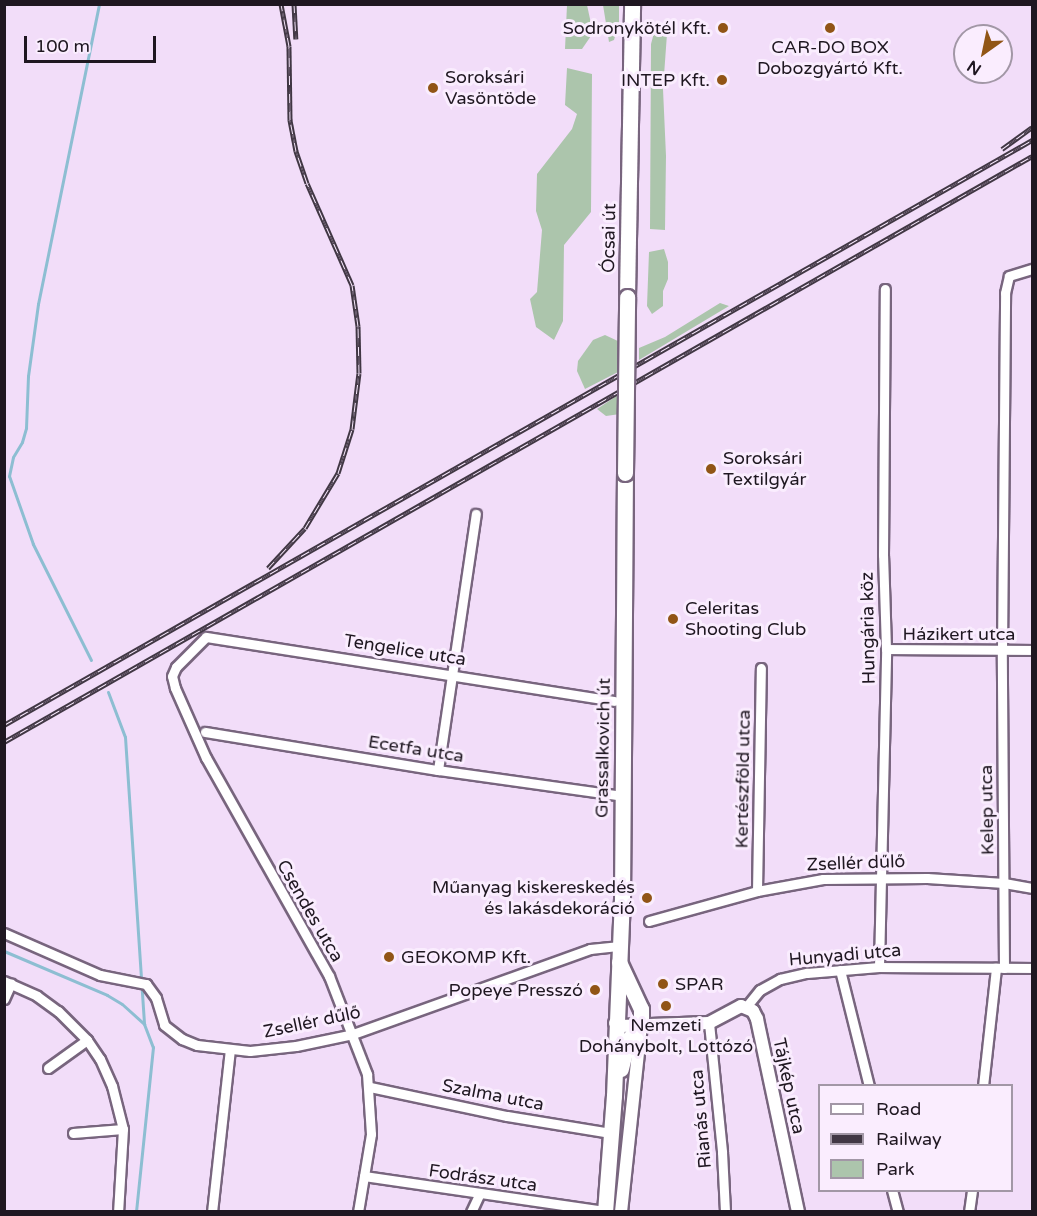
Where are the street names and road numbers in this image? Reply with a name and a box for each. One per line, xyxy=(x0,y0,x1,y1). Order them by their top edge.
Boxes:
street label: Ócsai út xyxy=(598,203,620,273)
street label: Hungária köz xyxy=(856,572,880,684)
street label: Házikert utca xyxy=(903,623,1015,645)
street label: Tengelice utca xyxy=(342,630,468,670)
street label: Grassalkovich út xyxy=(591,678,615,818)
street label: Kertészföld utca xyxy=(731,709,755,849)
street label: Ecetfa utca xyxy=(367,731,465,767)
street label: Kelep utca xyxy=(975,765,999,855)
street label: Zsellér dűlő xyxy=(806,850,906,876)
street label: Csendes utca xyxy=(272,856,348,966)
street label: Hunyadi utca xyxy=(788,939,902,971)
street label: Zsellér dűlő xyxy=(261,1001,363,1043)
street label: Tájkép utca xyxy=(768,1036,810,1136)
street label: Rianás utca xyxy=(686,1069,716,1169)
street label: Szalma utca xyxy=(440,1075,546,1115)
street label: Fodrász utca xyxy=(427,1160,539,1196)

